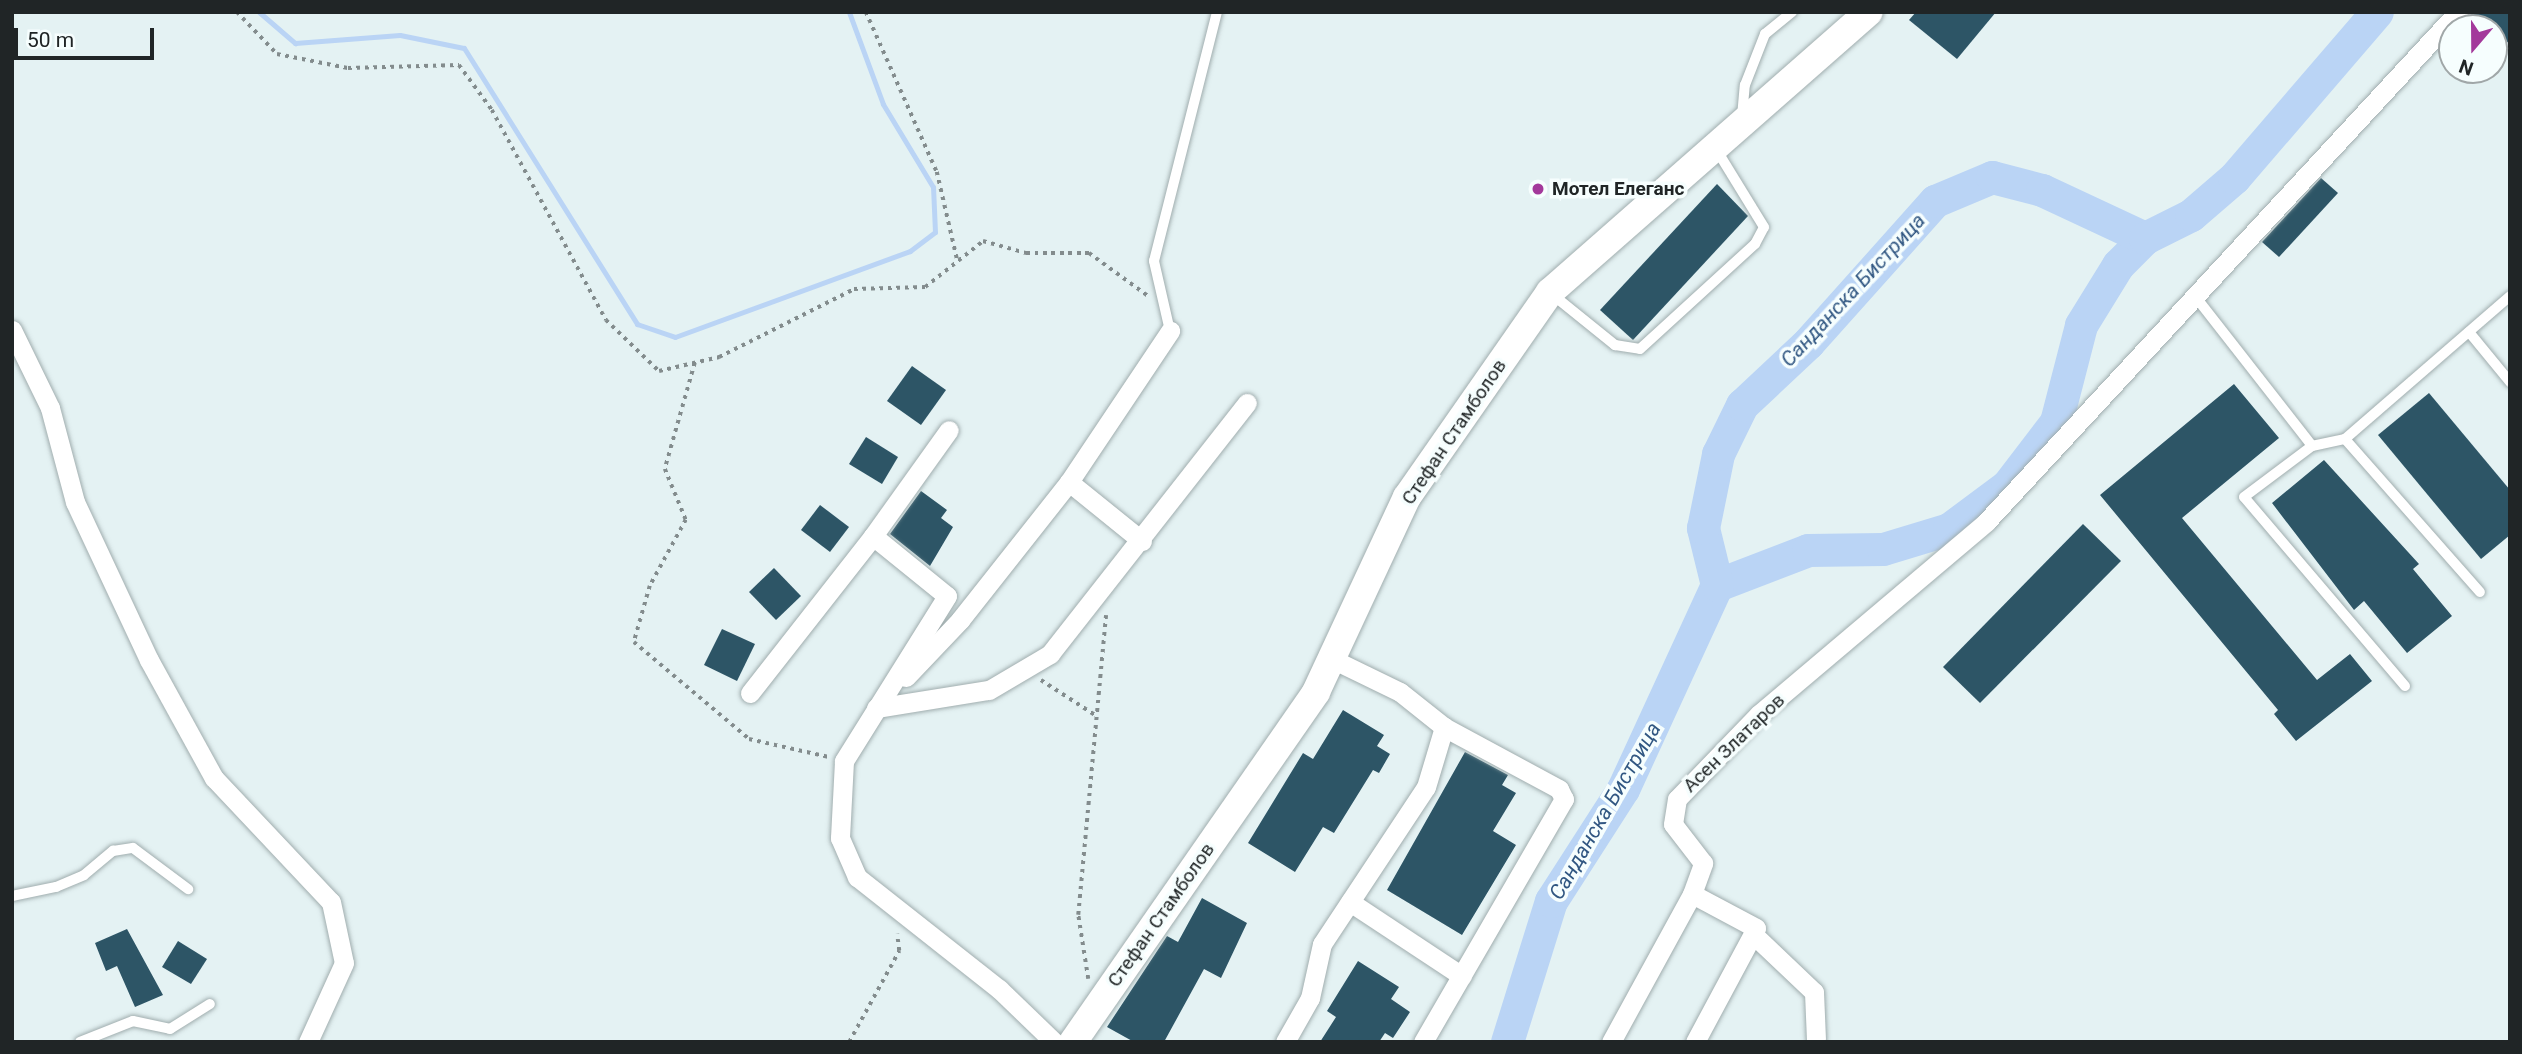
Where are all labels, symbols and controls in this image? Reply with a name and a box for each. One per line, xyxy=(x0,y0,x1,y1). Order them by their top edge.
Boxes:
scale bar xyxy=(18,14,158,58)
north arrow xyxy=(2438,14,2508,84)
text: 50 m xyxy=(27,28,74,52)
text: N xyxy=(2456,54,2477,80)
place label: Мотел Елеганс xyxy=(1552,178,1684,200)
marker: Мотел Елеганс xyxy=(1530,181,1546,197)
water label: Санданска Бистрица xyxy=(1775,208,1931,372)
street label: Стефан Стамболов xyxy=(1397,355,1511,509)
street label: Асен Златаров xyxy=(1679,689,1789,797)
water label: Санданска Бистрица xyxy=(1544,718,1666,904)
street label: Стефан Стамболов xyxy=(1103,839,1219,991)

